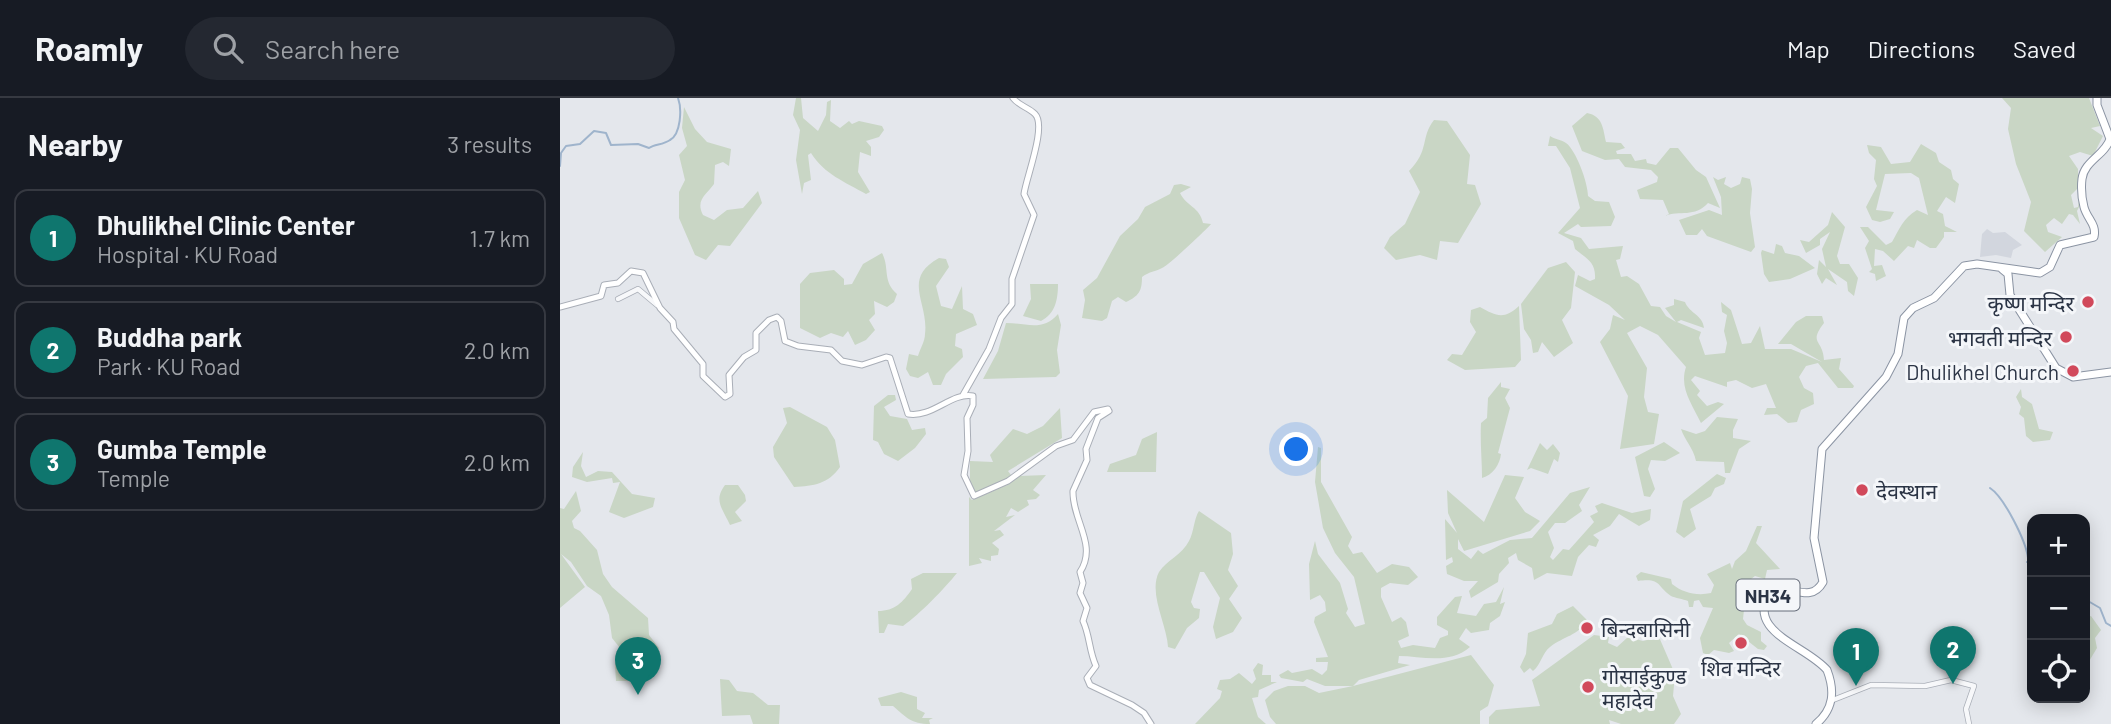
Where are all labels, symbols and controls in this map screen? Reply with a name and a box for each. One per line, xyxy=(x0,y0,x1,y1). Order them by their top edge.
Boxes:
search box xyxy=(185,17,675,80)
text: Roamly xyxy=(35,28,143,68)
icon: search xyxy=(209,29,247,67)
text: Search here xyxy=(265,33,400,64)
text: Map xyxy=(1787,34,1830,63)
text: Directions xyxy=(1868,34,1975,63)
text: Saved xyxy=(2013,34,2076,63)
text: Nearby xyxy=(28,126,123,162)
text: 3 results xyxy=(447,130,532,158)
text: Dhulikhel Clinic Center xyxy=(97,209,355,240)
text: 1 xyxy=(49,224,57,252)
text: 1.7 km xyxy=(470,224,530,252)
text: Hospital · KU Road xyxy=(97,240,278,268)
place label: कृष्ण मन्दिर xyxy=(1988,290,2074,317)
marker: कृष्ण मन्दिर xyxy=(2080,294,2096,310)
text: Buddha park xyxy=(97,321,242,352)
place label: भगवती मन्दिर xyxy=(1948,325,2052,350)
marker: भगवती मन्दिर xyxy=(2058,329,2074,345)
text: 2 xyxy=(47,336,59,364)
text: 2.0 km xyxy=(464,336,530,364)
text: Park · KU Road xyxy=(97,352,241,380)
place label: Dhulikhel Church xyxy=(1906,359,2059,384)
marker: Dhulikhel Church xyxy=(2065,363,2081,379)
your location xyxy=(1279,432,1313,466)
text: Gumba Temple xyxy=(97,433,267,464)
text: 3 xyxy=(47,448,59,476)
text: 2.0 km xyxy=(464,448,530,476)
text: Temple xyxy=(97,464,170,492)
place label: देवस्थान xyxy=(1876,478,1937,503)
marker: देवस्थान xyxy=(1854,482,1870,498)
map controls xyxy=(2027,514,2090,703)
button: + xyxy=(2027,514,2090,577)
button: − xyxy=(2027,577,2090,640)
road number: NH34 xyxy=(1736,580,1800,610)
place label: बिन्दबासिनी xyxy=(1601,616,1691,641)
marker: बिन्दबासिनी xyxy=(1579,620,1595,636)
pin: 2 xyxy=(1930,626,1976,684)
pin: 1 xyxy=(1833,628,1879,686)
marker: शिव मन्दिर xyxy=(1733,635,1749,651)
pin: 3 xyxy=(615,637,661,695)
button: locate xyxy=(2027,640,2090,703)
place label: शिव मन्दिर xyxy=(1701,655,1781,680)
place label: गोसाईकुण्ड महादेव xyxy=(1602,663,1687,712)
marker: गोसाईकुण्ड महादेव xyxy=(1580,679,1596,695)

